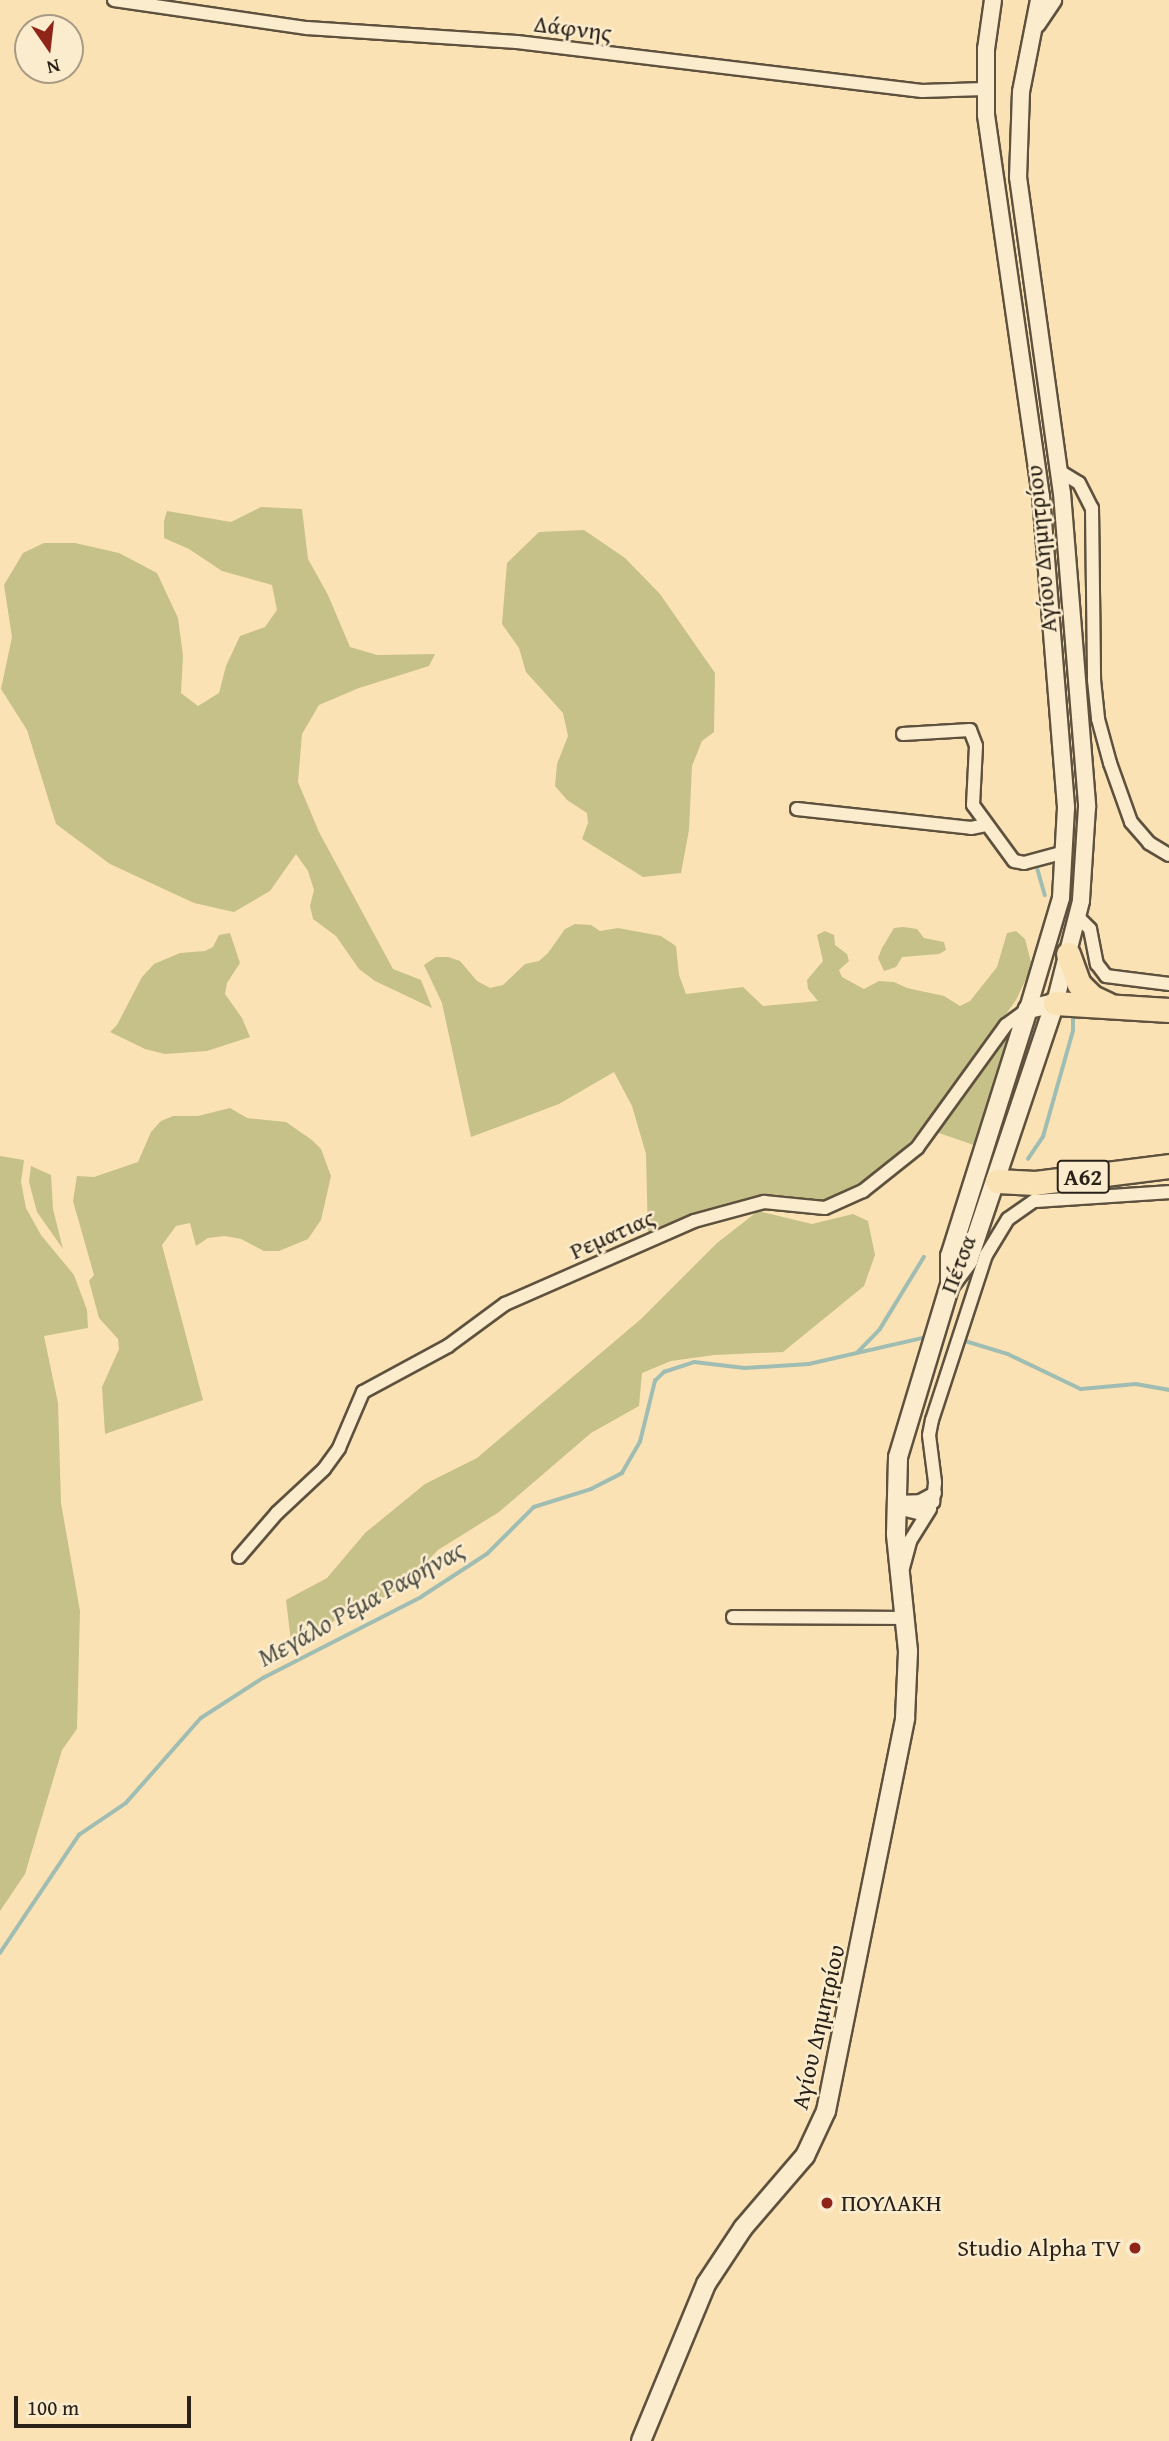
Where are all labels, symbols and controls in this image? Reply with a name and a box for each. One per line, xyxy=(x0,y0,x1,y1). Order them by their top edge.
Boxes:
street label: Δάφνης xyxy=(533,9,613,47)
north arrow xyxy=(14,14,84,84)
text: N xyxy=(44,52,63,83)
street label: Αγίου Δημητρίου xyxy=(1019,464,1063,634)
road number: Α62 xyxy=(1055,1158,1111,1196)
street label: Ρεματιας xyxy=(565,1203,659,1265)
street label: Πέτσα xyxy=(934,1231,982,1297)
water label: Μεγάλο Ρέμα Ραφήνας xyxy=(252,1533,470,1673)
street label: Αγίου Δημητρίου xyxy=(785,1942,851,2112)
place label: ΠΟΥΛΑΚΗ xyxy=(841,2189,942,2217)
marker: ΠΟΥΛΑΚΗ xyxy=(819,2195,835,2211)
place label: Studio Alpha TV xyxy=(957,2234,1121,2262)
marker: Studio Alpha TV xyxy=(1127,2240,1143,2256)
scale bar xyxy=(18,2382,194,2426)
text: 100 m xyxy=(27,2392,79,2423)

